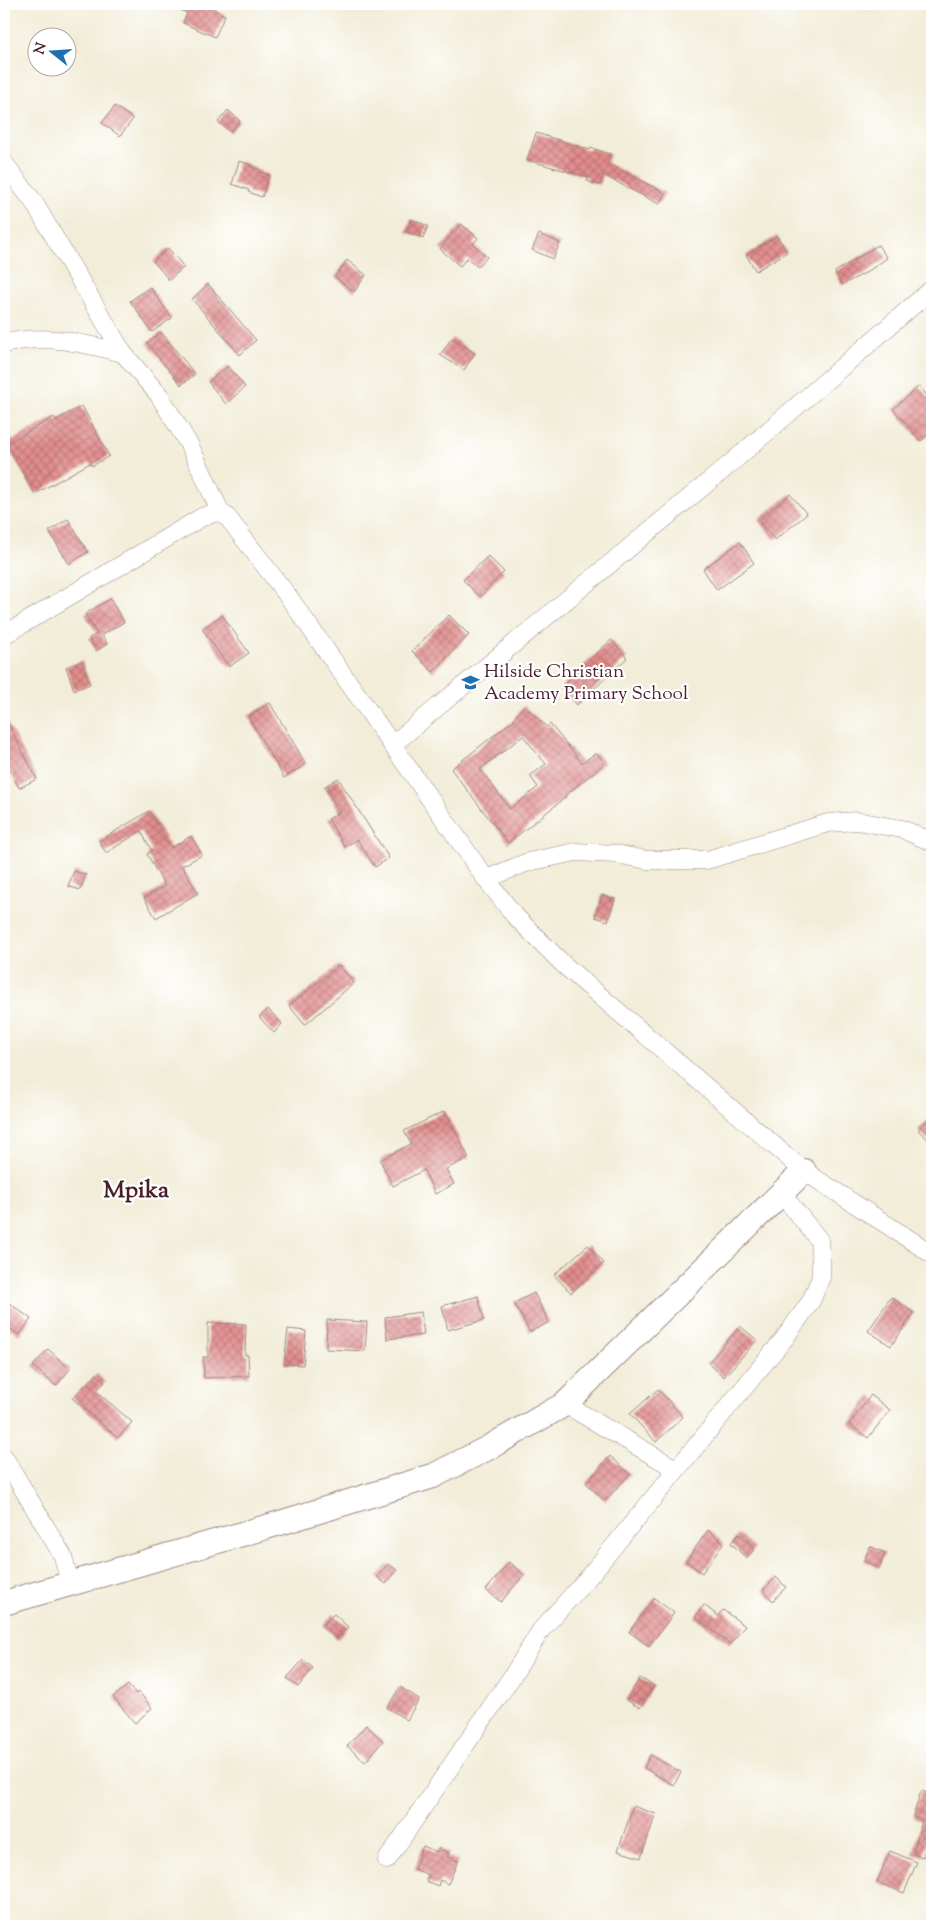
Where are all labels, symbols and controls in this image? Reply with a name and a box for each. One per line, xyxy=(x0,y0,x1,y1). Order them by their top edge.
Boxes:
north arrow xyxy=(28,28,78,78)
text: N xyxy=(30,41,53,57)
place label: Hilside Christian Academy Primary School xyxy=(484,659,688,708)
school or university icon: Hilside Christian Academy Primary School xyxy=(460,673,480,693)
district label: Mpika xyxy=(103,1174,170,1208)

